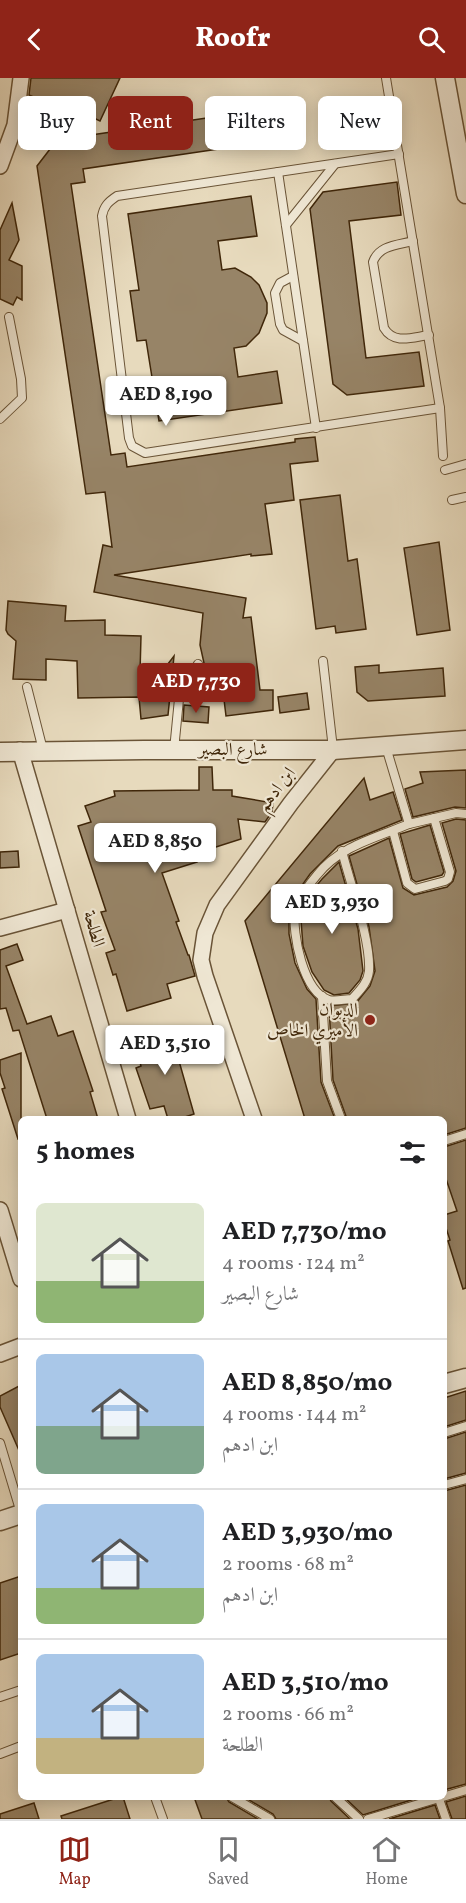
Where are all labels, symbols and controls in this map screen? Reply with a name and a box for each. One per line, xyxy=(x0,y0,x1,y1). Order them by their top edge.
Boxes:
text: Roofr xyxy=(195,20,271,58)
icon: back xyxy=(18,23,51,56)
icon: search xyxy=(415,23,448,56)
chip: Buy xyxy=(18,96,96,150)
chip: Rent xyxy=(108,96,193,150)
chip: Filters xyxy=(205,96,306,150)
chip: New xyxy=(318,96,402,150)
pin: AED 8,190 xyxy=(97,376,235,427)
text: AED 8,190 xyxy=(119,381,213,409)
pin: AED 7,730 xyxy=(127,663,265,714)
text: AED 7,730 xyxy=(151,668,241,696)
street label: شارع البصير xyxy=(196,738,268,764)
street label: ابن ادهم xyxy=(252,762,305,819)
pin: AED 8,850 xyxy=(86,823,224,874)
text: AED 8,850 xyxy=(108,828,202,856)
pin: AED 3,930 xyxy=(263,884,401,935)
text: AED 3,930 xyxy=(285,889,379,917)
street label: الطلحة xyxy=(76,908,110,950)
place label: الديوان الأميري الخاص xyxy=(267,998,358,1045)
marker: الديوان الأميري الخاص xyxy=(363,1013,377,1027)
pin: AED 3,510 xyxy=(96,1025,234,1076)
text: AED 3,510 xyxy=(119,1030,211,1058)
text: 5 homes xyxy=(36,1134,135,1170)
icon: filters xyxy=(396,1136,429,1169)
text: AED 7,730/mo xyxy=(222,1214,387,1250)
icon: home xyxy=(84,1227,156,1299)
text: 4 rooms · 124 m² xyxy=(222,1250,365,1278)
text: شارع البصير xyxy=(222,1281,299,1309)
text: AED 8,850/mo xyxy=(222,1365,392,1401)
icon: home xyxy=(84,1378,156,1450)
text: 4 rooms · 144 m² xyxy=(222,1401,367,1429)
text: ابن ادهم xyxy=(222,1432,278,1460)
text: AED 3,930/mo xyxy=(222,1515,393,1551)
icon: home xyxy=(84,1528,156,1600)
text: 2 rooms · 68 m² xyxy=(222,1551,354,1579)
text: ابن ادهم xyxy=(222,1582,278,1610)
text: AED 3,510/mo xyxy=(222,1665,389,1701)
icon: home xyxy=(84,1678,156,1750)
text: 2 rooms · 66 m² xyxy=(222,1701,354,1729)
text: الطلحة xyxy=(222,1732,263,1760)
tab: Map xyxy=(58,1833,91,1891)
tab: Saved xyxy=(208,1833,249,1891)
tab: Home xyxy=(365,1833,408,1891)

